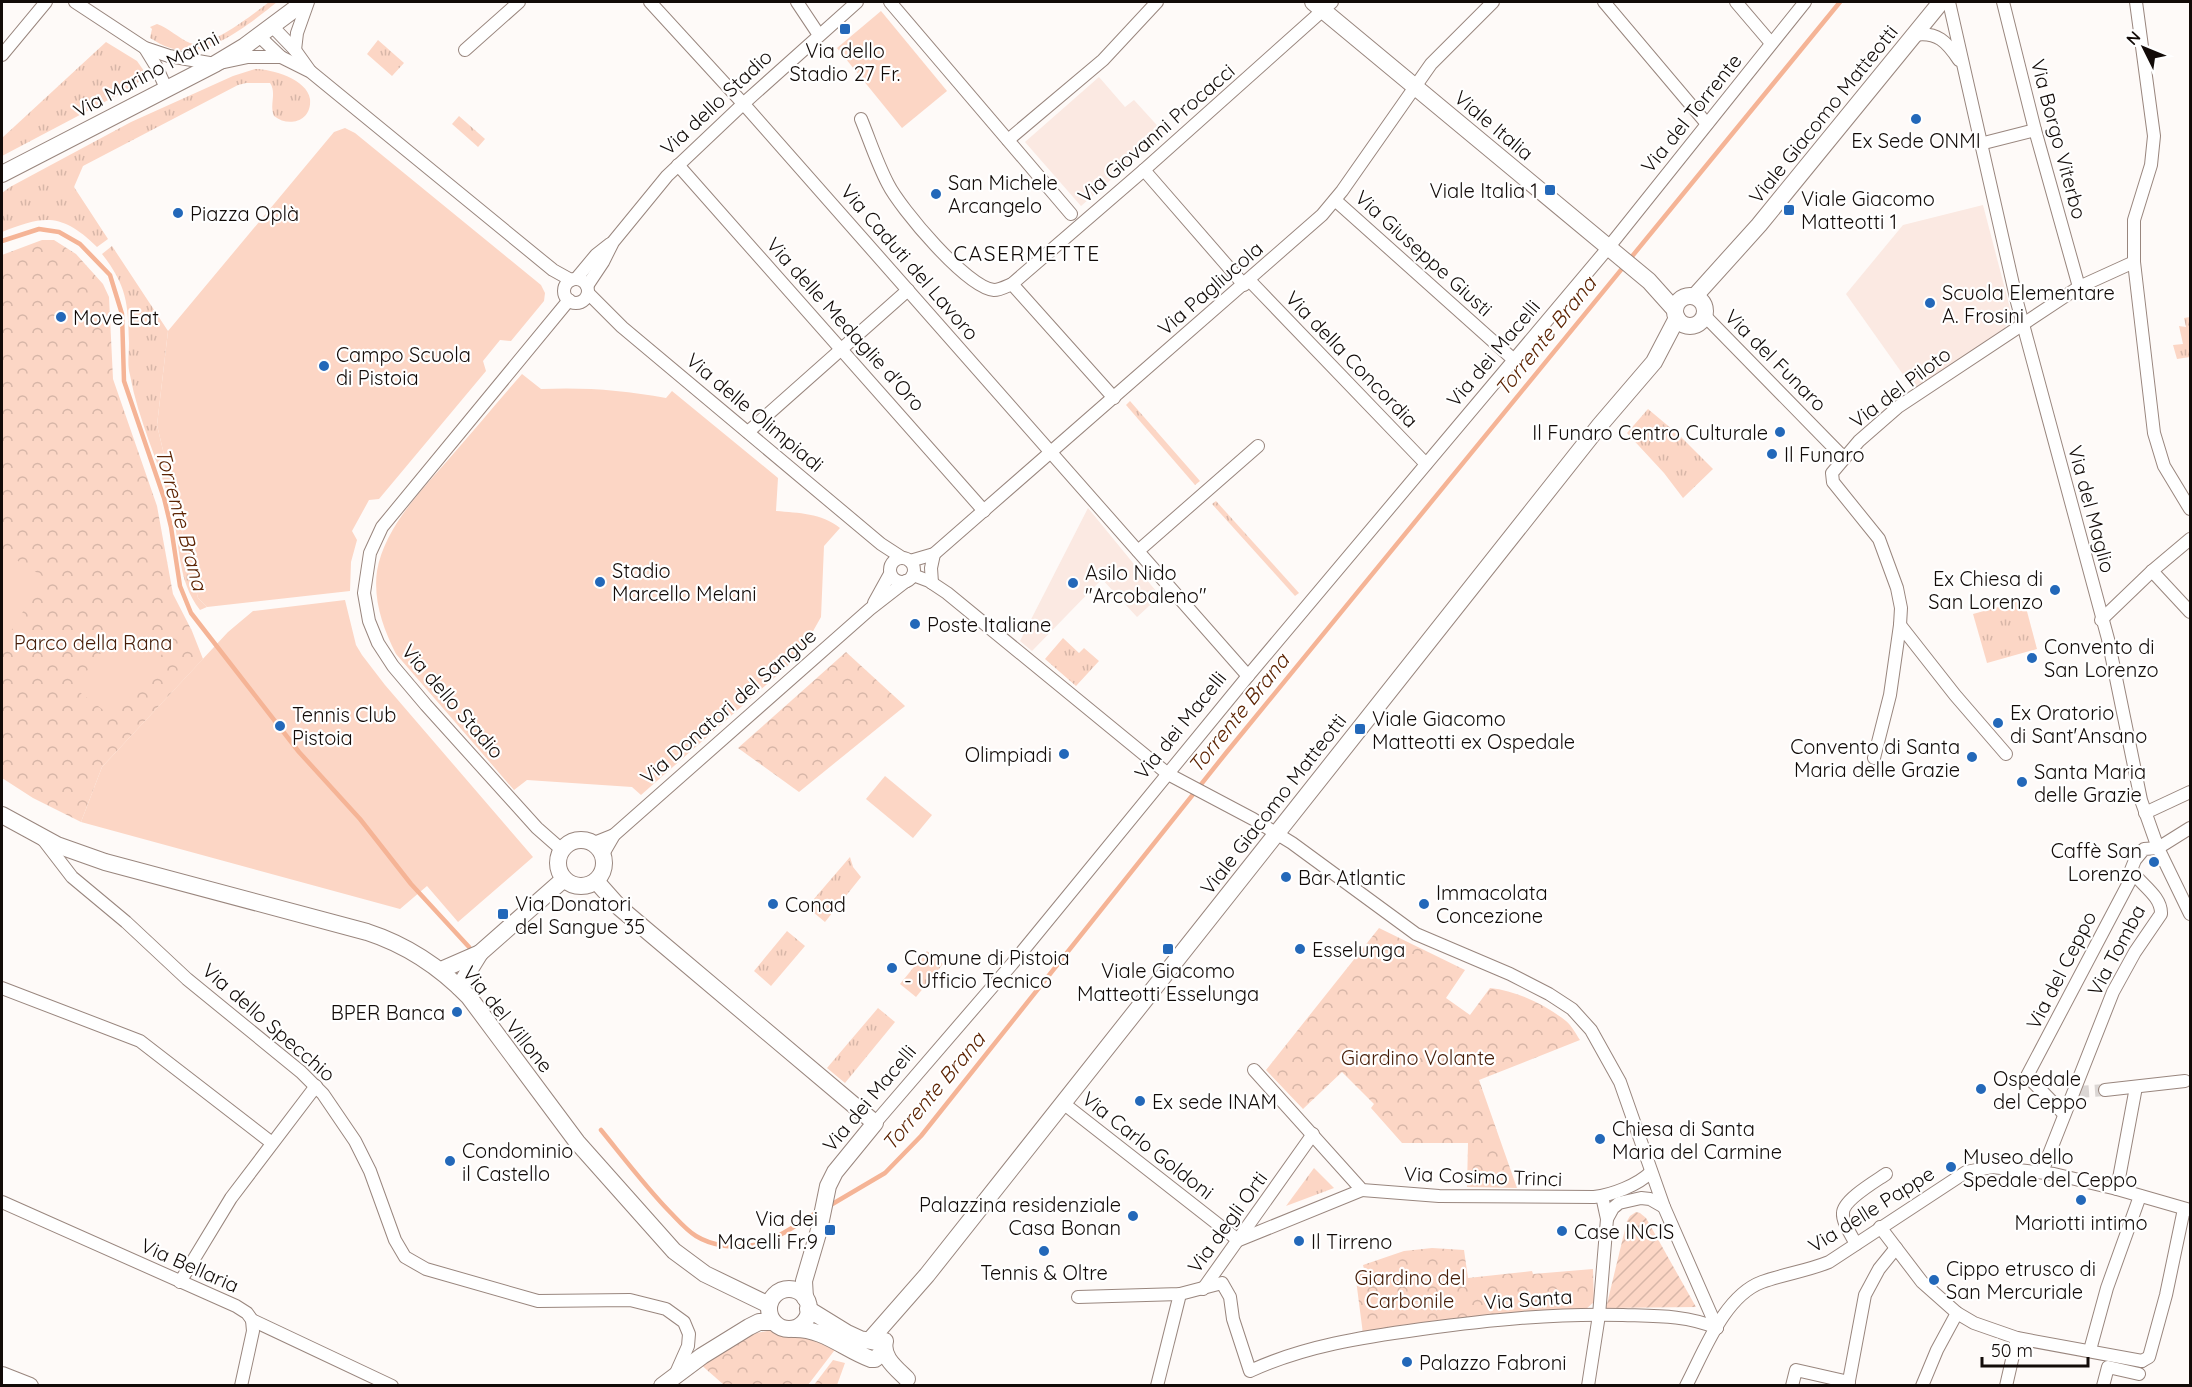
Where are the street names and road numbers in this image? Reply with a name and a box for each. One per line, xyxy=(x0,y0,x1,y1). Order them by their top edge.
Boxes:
street label: Viale Giacomo Matteotti xyxy=(1743,20,1903,208)
street label: Via Marino Marini xyxy=(69,25,223,123)
street label: Via dello Stadio xyxy=(655,44,777,160)
street label: Via del Torrente xyxy=(1635,48,1747,178)
street label: Via Borgo Viterbo xyxy=(2026,56,2092,222)
street label: Via Giovanni Procacci xyxy=(1072,58,1240,208)
street label: Viale Italia xyxy=(1449,85,1539,165)
street label: Via Caduti del Lavoro xyxy=(835,179,985,345)
street label: Via Giuseppe Giusti xyxy=(1350,185,1498,321)
street label: Via delle Medaglie d'Oro xyxy=(761,232,931,416)
street label: Via Pagliucola xyxy=(1152,236,1268,340)
street label: Via della Concordia xyxy=(1280,285,1424,433)
street label: Via dei Macelli xyxy=(1441,294,1545,412)
street label: Via del Funaro xyxy=(1720,304,1832,416)
street label: Via del Piloto xyxy=(1845,341,1955,433)
street label: Via delle Olimpiadi xyxy=(681,347,829,477)
street label: Via del Maglio xyxy=(2063,443,2121,575)
street label: Via Donatori del Sangue xyxy=(635,623,821,789)
street label: Via dello Stadio xyxy=(396,639,510,763)
street label: Via dei Macelli xyxy=(1129,666,1231,784)
street label: Viale Giacomo Matteotti xyxy=(1195,709,1351,899)
street label: Via Tomba xyxy=(2082,900,2150,1000)
street label: Via del Ceppo xyxy=(2021,907,2101,1033)
street label: Via dello Specchio xyxy=(197,957,341,1087)
street label: Via del Villone xyxy=(457,961,559,1077)
street label: Via dei Macelli xyxy=(817,1039,921,1157)
street label: Via Carlo Goldoni xyxy=(1077,1086,1219,1204)
street label: Via delle Pappe xyxy=(1803,1160,1939,1258)
street label: Via Cosimo Trinci xyxy=(1403,1161,1563,1191)
street label: Via degli Orti xyxy=(1182,1166,1272,1278)
street label: Via Bellaria xyxy=(137,1232,243,1298)
street label: Via Santa xyxy=(1483,1283,1573,1315)

